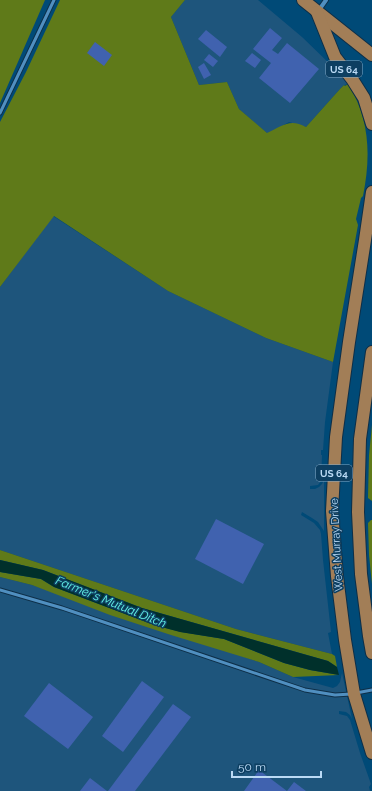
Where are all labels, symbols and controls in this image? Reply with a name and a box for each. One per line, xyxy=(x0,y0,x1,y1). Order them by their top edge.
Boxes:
road number: US 64 xyxy=(326,61,362,77)
road number: US 64 xyxy=(316,465,352,481)
street label: West Murray Drive xyxy=(328,497,345,592)
water label: Farmer's Mutual Ditch xyxy=(54,573,169,631)
scale bar xyxy=(232,753,321,779)
text: 50 m xyxy=(238,760,266,774)

